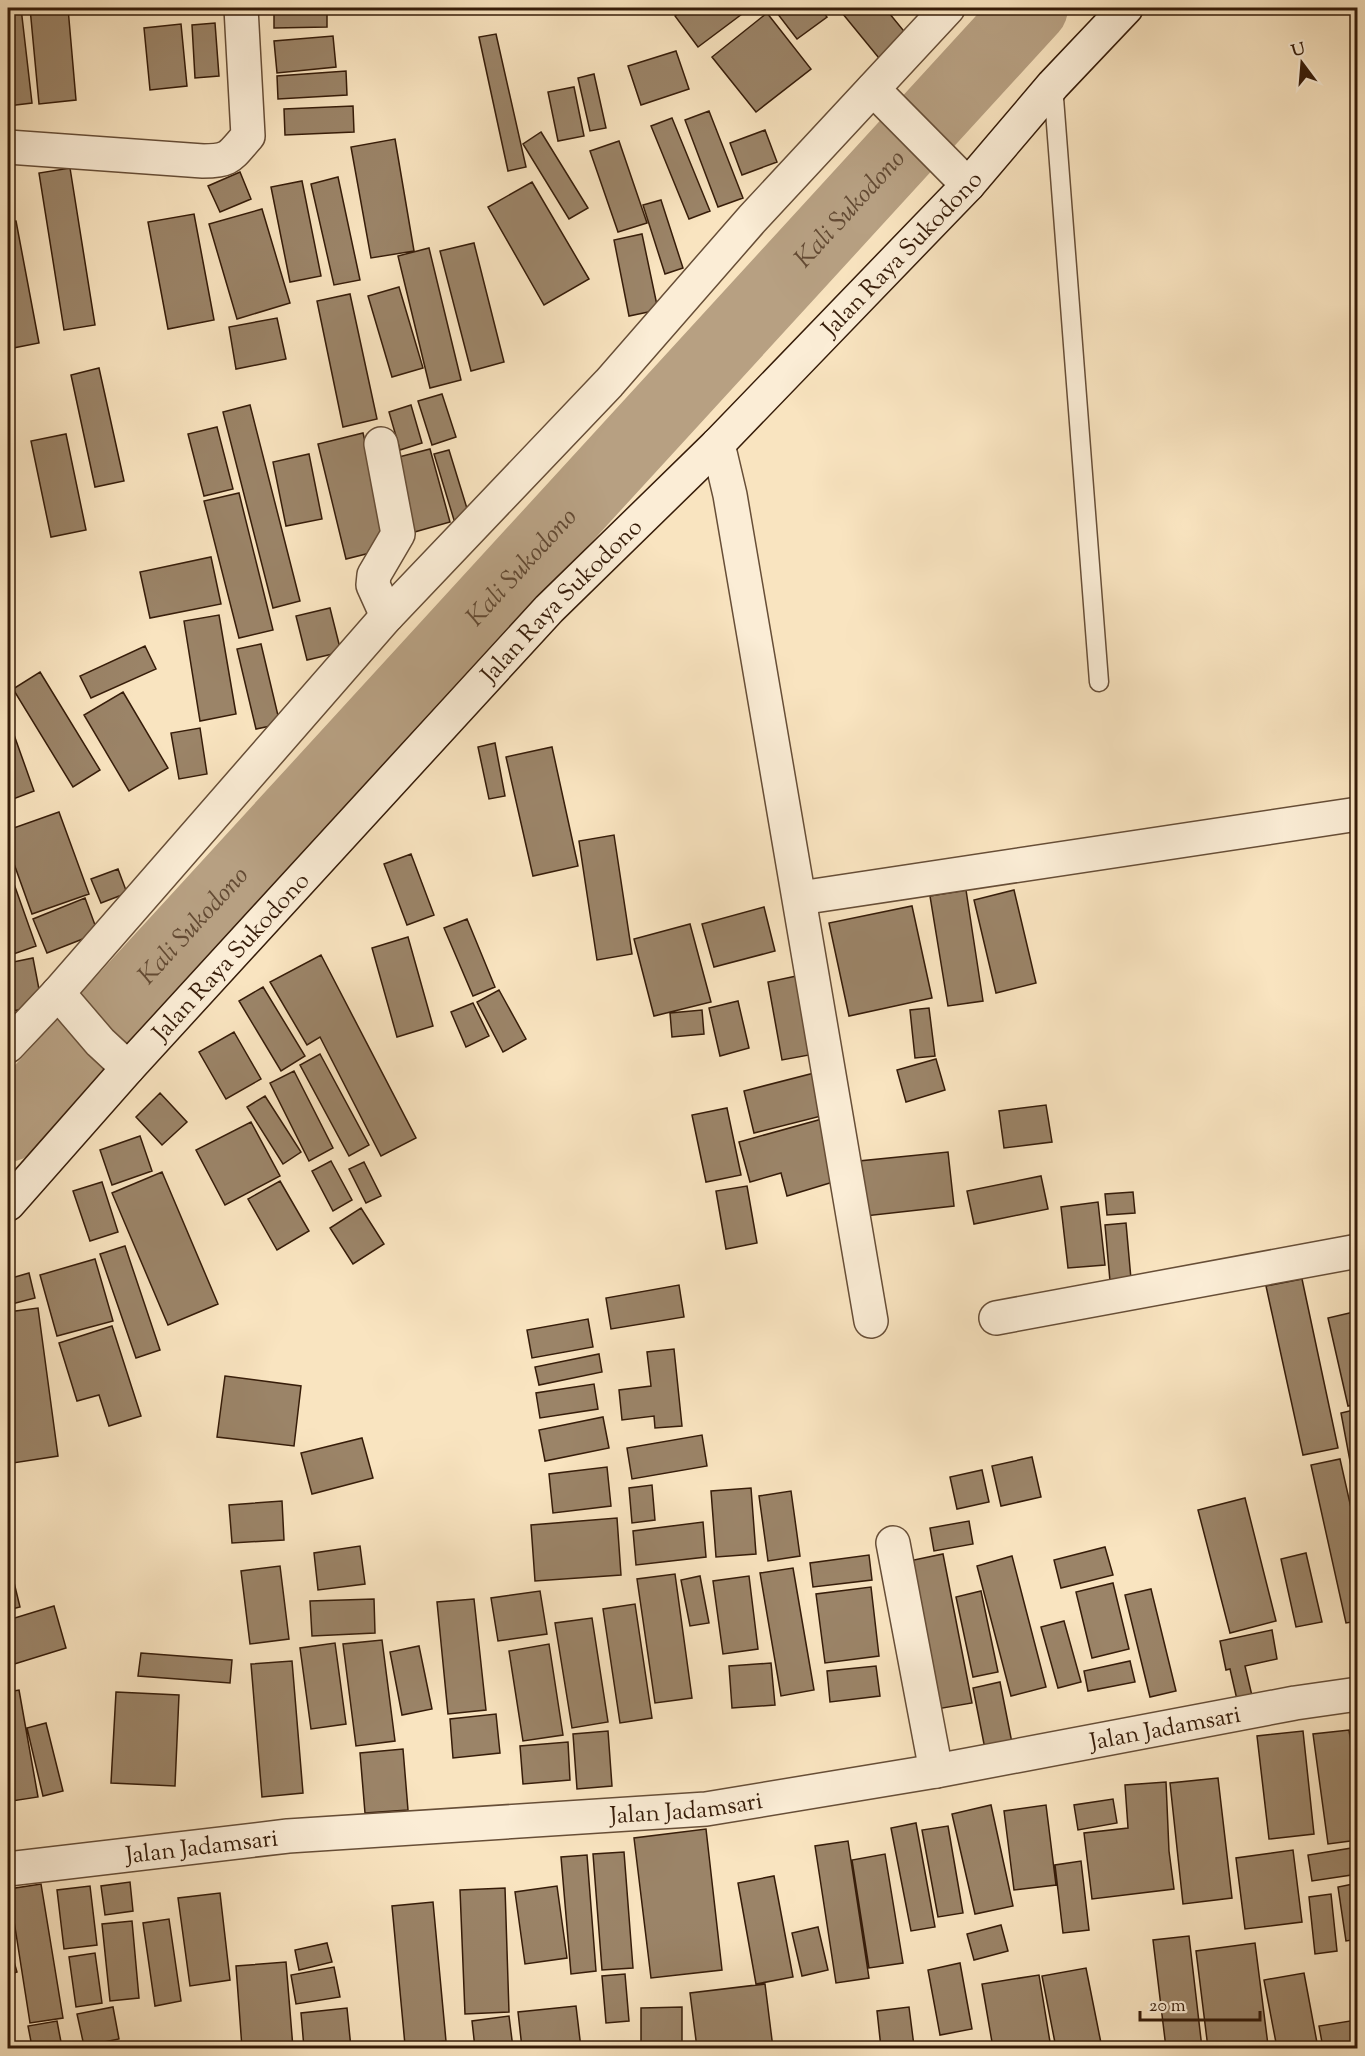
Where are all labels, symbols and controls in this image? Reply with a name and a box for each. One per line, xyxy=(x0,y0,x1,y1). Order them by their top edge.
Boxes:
north arrow xyxy=(1272,33,1332,93)
text: U xyxy=(1289,38,1309,64)
water label: Kali Sukodono xyxy=(787,142,915,277)
street label: Jalan Raya Sukodono xyxy=(814,165,992,347)
water label: Kali Sukodono xyxy=(458,500,587,636)
street label: Jalan Raya Sukodono xyxy=(473,512,651,693)
water label: Kali Sukodono xyxy=(130,859,258,994)
street label: Jalan Raya Sukodono xyxy=(144,866,318,1051)
street label: Jalan Jadamsari xyxy=(1085,1699,1244,1761)
street label: Jalan Jadamsari xyxy=(607,1785,765,1834)
street label: Jalan Jadamsari xyxy=(122,1822,280,1874)
scale bar xyxy=(1140,1984,1260,2022)
text: 20 m xyxy=(1149,1994,1186,2020)

